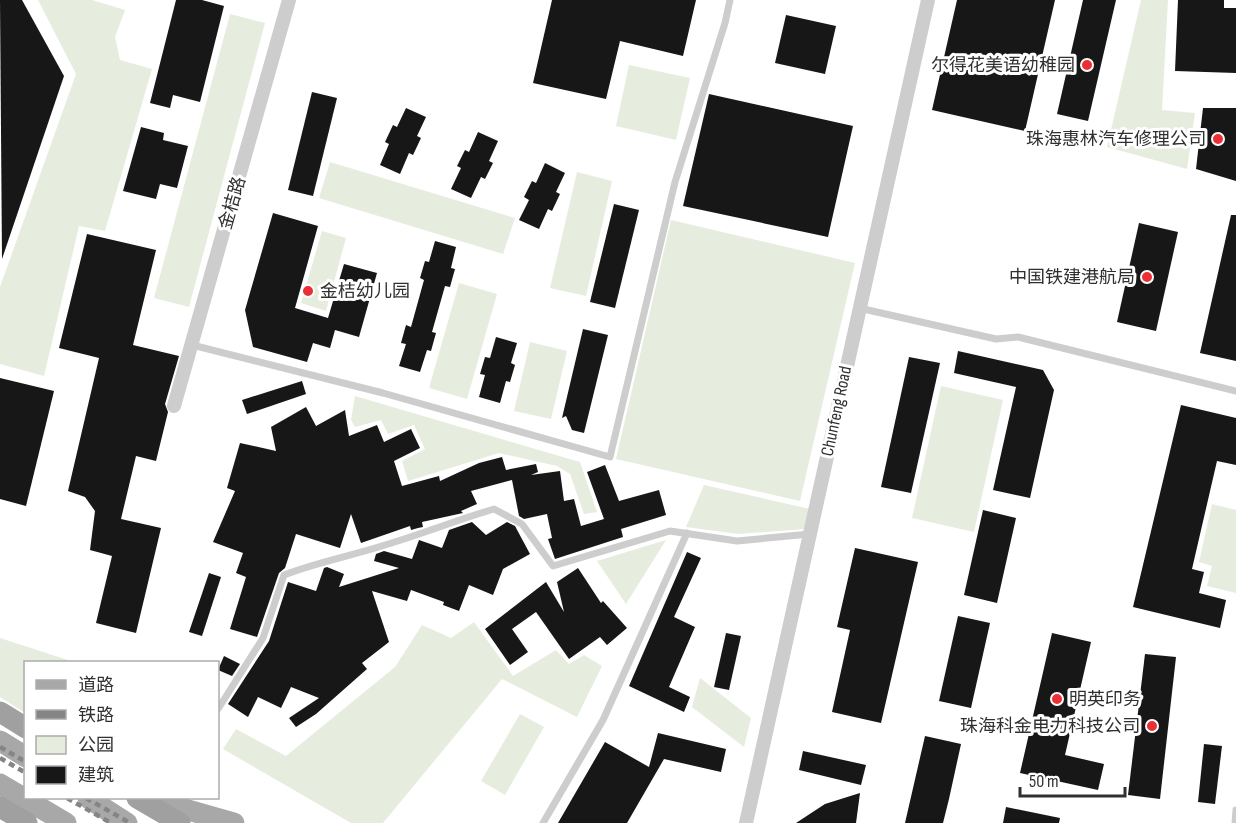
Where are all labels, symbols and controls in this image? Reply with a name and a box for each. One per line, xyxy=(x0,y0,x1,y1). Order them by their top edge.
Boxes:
place label: 尔得花美语幼稚园 xyxy=(931,55,1075,76)
marker: 尔得花美语幼稚园 xyxy=(1080,58,1094,72)
place label: 珠海惠林汽车修理公司 xyxy=(1026,129,1206,150)
marker: 珠海惠林汽车修理公司 xyxy=(1211,132,1225,146)
street label: 金桔路 xyxy=(215,174,250,232)
place label: 中国铁建港航局 xyxy=(1009,267,1135,288)
marker: 中国铁建港航局 xyxy=(1140,270,1154,284)
place label: 金桔幼儿园 xyxy=(320,281,410,302)
marker: 金桔幼儿园 xyxy=(301,284,315,298)
street label: Chunfeng Road xyxy=(817,364,856,458)
legend xyxy=(24,661,219,799)
text: 道路 xyxy=(78,675,114,696)
place label: 明英印务 xyxy=(1069,689,1141,710)
marker: 明英印务 xyxy=(1050,692,1064,706)
text: 铁路 xyxy=(78,705,114,726)
place label: 珠海科金电力科技公司 xyxy=(960,716,1140,737)
marker: 珠海科金电力科技公司 xyxy=(1145,719,1159,733)
text: 公园 xyxy=(78,735,114,756)
scale bar xyxy=(1020,760,1125,798)
text: 建筑 xyxy=(78,765,114,786)
text: 50 m xyxy=(1029,771,1059,792)

